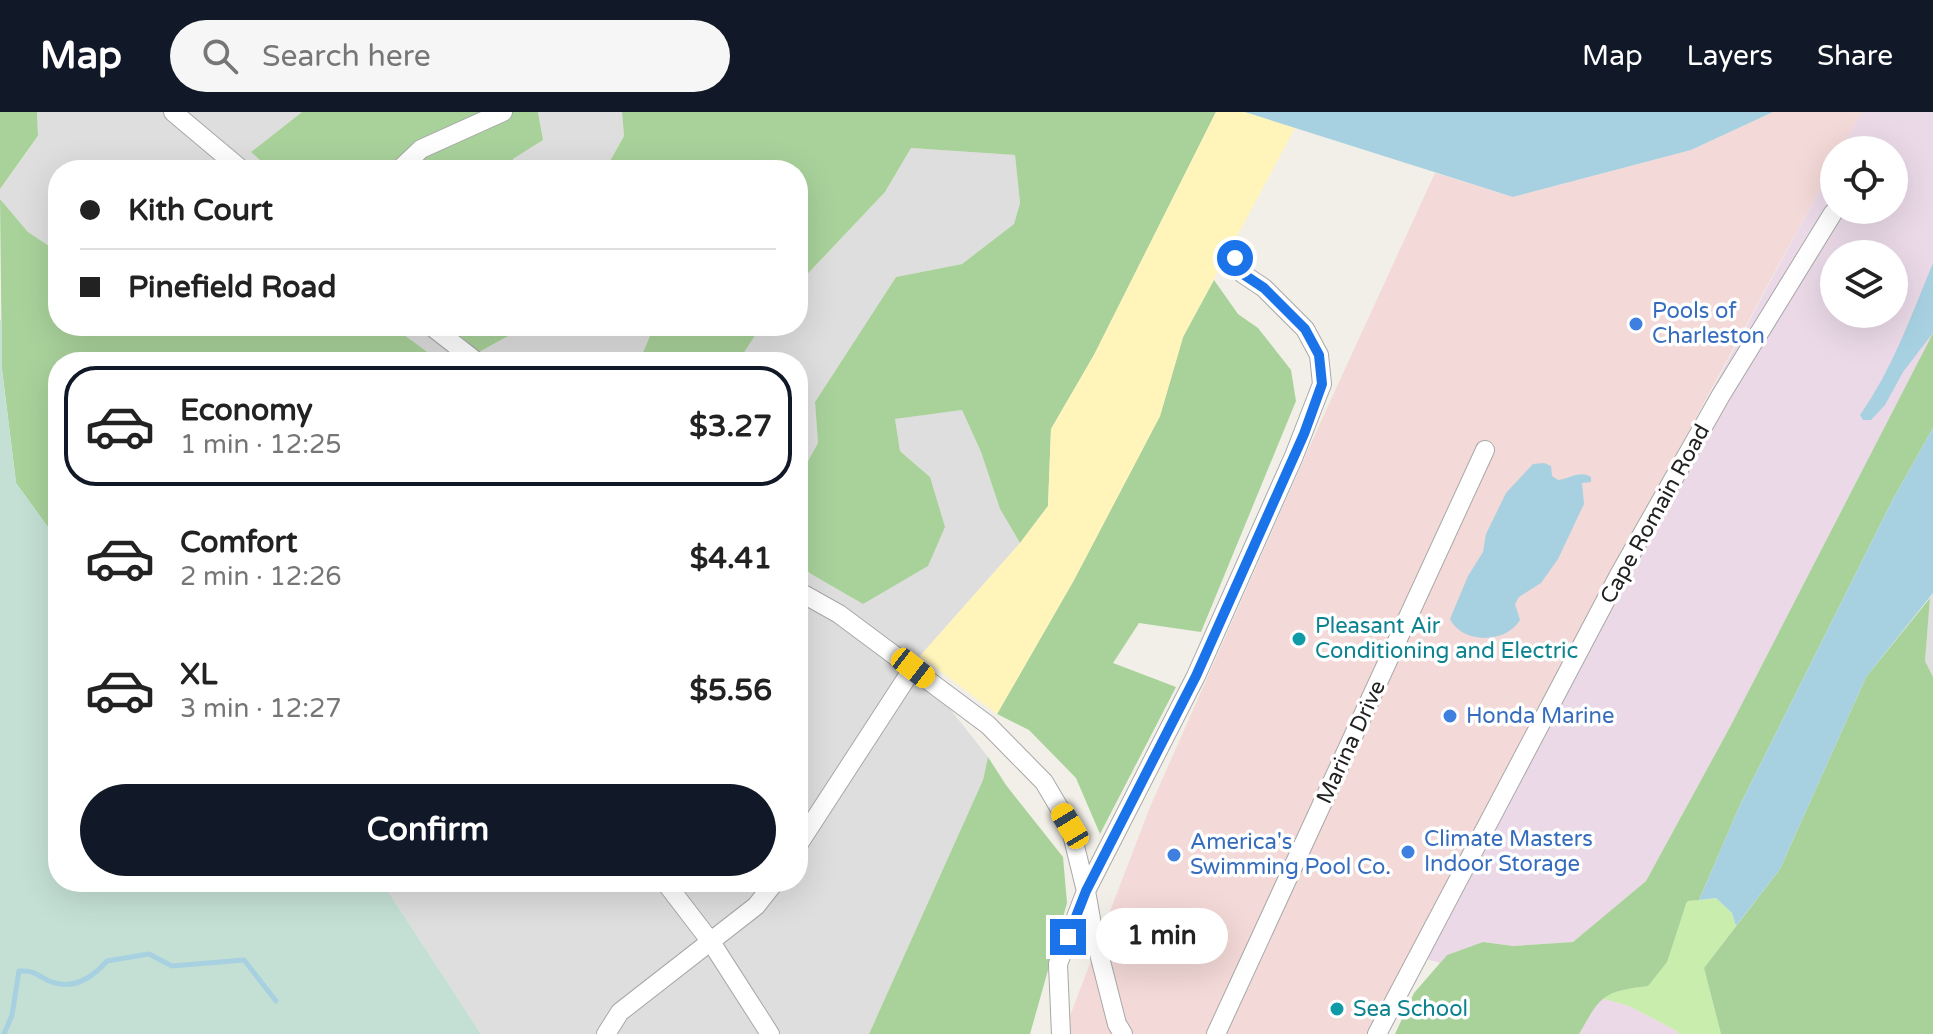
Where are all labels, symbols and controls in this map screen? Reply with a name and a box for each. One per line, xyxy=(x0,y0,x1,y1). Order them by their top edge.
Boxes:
search box xyxy=(170,20,730,92)
text: Map xyxy=(40,33,122,79)
icon: search xyxy=(198,34,242,78)
text: Search here xyxy=(262,38,431,75)
text: Map xyxy=(1582,39,1643,73)
text: Layers xyxy=(1687,39,1773,73)
text: Share xyxy=(1817,39,1893,73)
map controls xyxy=(1820,136,1908,328)
button: locate xyxy=(1820,136,1908,224)
text: Kith Court xyxy=(128,192,273,229)
route start xyxy=(1217,240,1253,276)
button: layers xyxy=(1820,240,1908,328)
text: Pinefield Road xyxy=(128,269,336,306)
place label: Pools of Charleston xyxy=(1652,298,1765,349)
marker: Pools of Charleston xyxy=(1627,315,1645,333)
icon: car xyxy=(84,390,156,462)
text: Economy xyxy=(180,392,313,429)
text: $3.27 xyxy=(689,408,772,445)
street label: Cape Romain Road xyxy=(1595,420,1715,608)
text: 1 min · 12:25 xyxy=(180,429,342,460)
icon: car xyxy=(84,522,156,594)
text: Comfort xyxy=(180,524,298,561)
text: $4.41 xyxy=(690,540,772,577)
text: 2 min · 12:26 xyxy=(180,561,342,592)
place label: Pleasant Air Conditioning and Electric xyxy=(1315,613,1578,664)
marker: Pleasant Air Conditioning and Electric xyxy=(1290,630,1308,648)
car xyxy=(887,644,939,692)
icon: car xyxy=(84,654,156,726)
text: XL xyxy=(180,656,217,693)
text: $5.56 xyxy=(690,672,772,709)
street label: Marina Drive xyxy=(1311,676,1391,808)
text: 3 min · 12:27 xyxy=(180,693,342,724)
place label: Honda Marine xyxy=(1466,703,1614,729)
marker: Honda Marine xyxy=(1441,707,1459,725)
button: Confirm xyxy=(80,784,776,876)
car xyxy=(1047,799,1093,853)
place label: Climate Masters Indoor Storage xyxy=(1424,826,1593,877)
place label: America's Swimming Pool Co. xyxy=(1190,829,1391,880)
marker: Climate Masters Indoor Storage xyxy=(1399,843,1417,861)
marker: America's Swimming Pool Co. xyxy=(1165,846,1183,864)
callout: 1 min xyxy=(1096,909,1228,965)
route end xyxy=(1050,919,1086,955)
text: 1 min xyxy=(1127,920,1197,951)
place label: Sea School xyxy=(1353,996,1468,1022)
marker: Sea School xyxy=(1328,1000,1346,1018)

